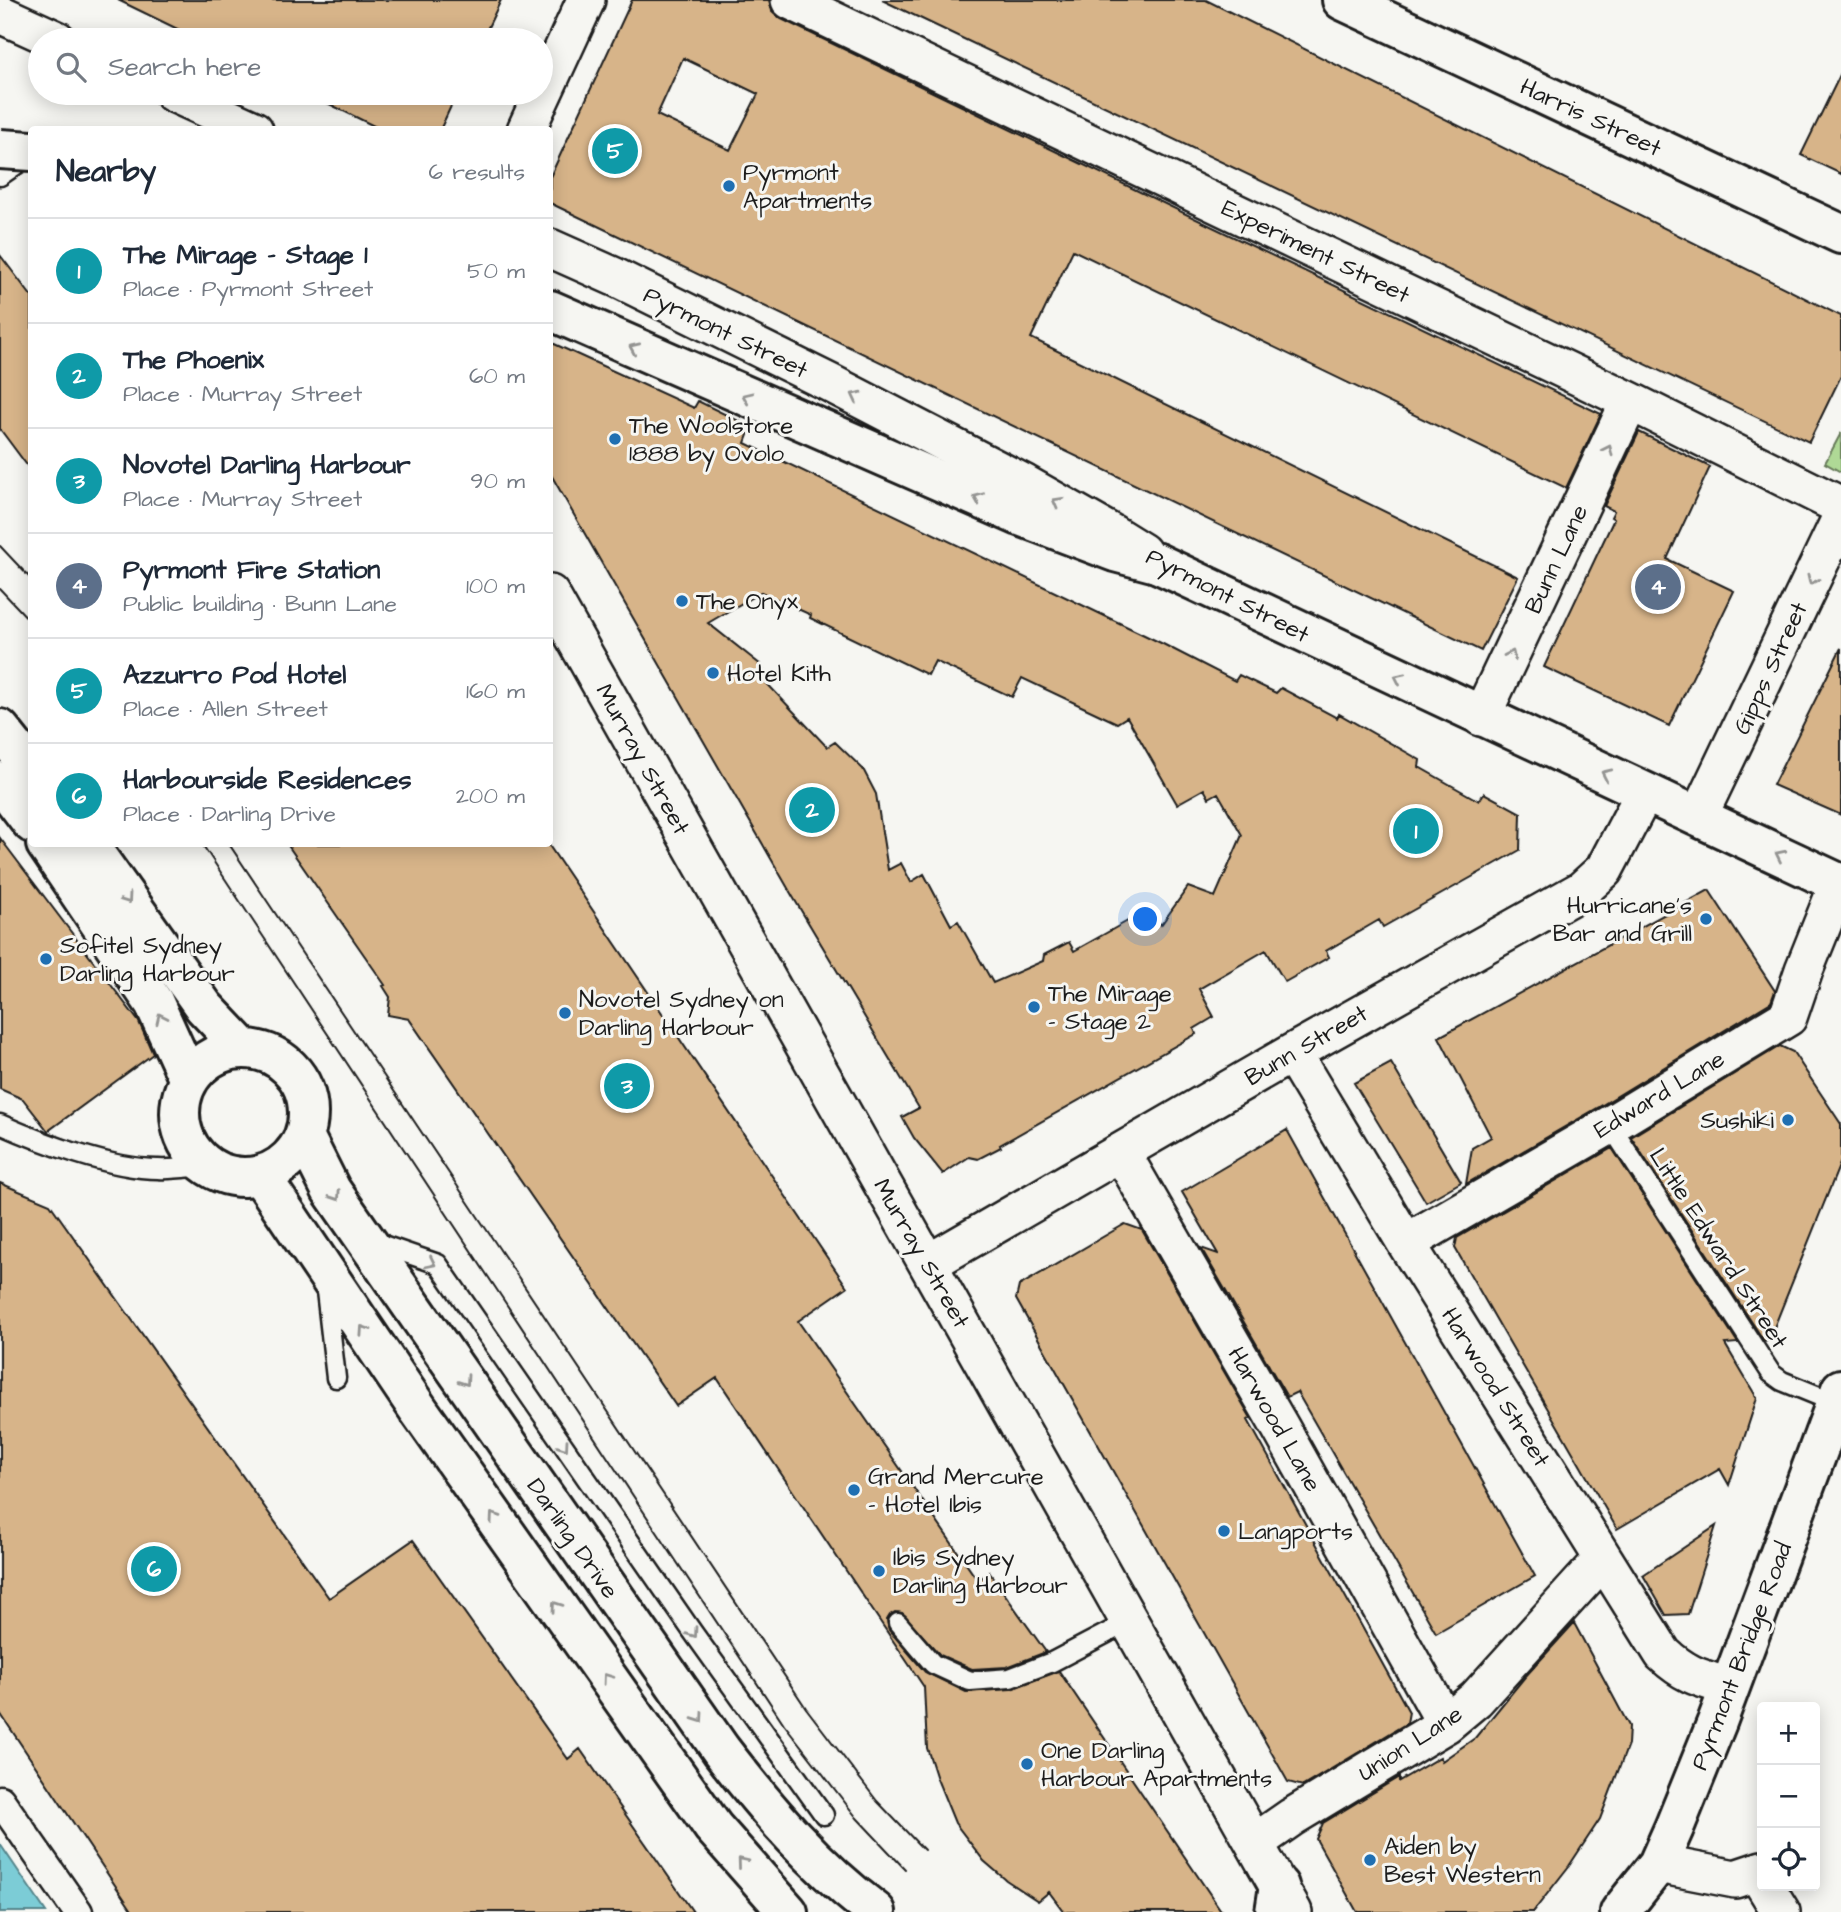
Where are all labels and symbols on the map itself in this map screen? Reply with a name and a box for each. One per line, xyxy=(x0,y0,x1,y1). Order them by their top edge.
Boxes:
street label: Harris Street xyxy=(1514,70,1667,166)
pin: 5 xyxy=(592,125,638,177)
place label: Pyrmont Apartments xyxy=(743,156,872,218)
marker: Pyrmont Apartments xyxy=(721,178,737,194)
street label: Experiment Street xyxy=(1216,192,1416,312)
street label: Pyrmont Street xyxy=(637,278,814,388)
one-way arrow xyxy=(629,342,642,356)
one-way arrow xyxy=(851,390,863,404)
one-way arrow xyxy=(741,391,754,405)
place label: The Woolstore 1888 by Ovolo xyxy=(629,409,793,472)
marker: The Woolstore 1888 by Ovolo xyxy=(607,431,623,447)
one-way arrow xyxy=(1599,444,1613,457)
one-way arrow xyxy=(973,492,985,506)
one-way arrow xyxy=(1052,497,1064,510)
street label: Bunn Lane xyxy=(1517,499,1597,619)
street label: Pyrmont Street xyxy=(1140,540,1315,653)
pin: 4 xyxy=(1635,561,1681,613)
one-way arrow xyxy=(1806,573,1820,585)
place label: The Onyx xyxy=(696,585,799,620)
marker: The Onyx xyxy=(674,593,690,609)
street label: Gipps Street xyxy=(1725,596,1817,740)
one-way arrow xyxy=(1502,650,1516,662)
place label: Hotel Kith xyxy=(727,657,831,691)
marker: Hotel Kith xyxy=(705,665,721,681)
one-way arrow xyxy=(1394,672,1406,686)
street label: Murray Street xyxy=(586,678,698,842)
one-way arrow xyxy=(1600,768,1613,782)
pin: 2 xyxy=(789,784,835,836)
pin: 1 xyxy=(1393,805,1439,857)
one-way arrow xyxy=(1774,849,1787,863)
place label: Hurricane's Bar and Grill xyxy=(1553,889,1692,951)
one-way arrow xyxy=(119,891,131,904)
your location xyxy=(1128,902,1162,936)
marker: Hurricane's Bar and Grill xyxy=(1698,911,1714,927)
place label: Sofitel Sydney Darling Harbour xyxy=(60,929,235,992)
marker: Sofitel Sydney Darling Harbour xyxy=(38,951,54,967)
place label: The Mirage - Stage 2 xyxy=(1048,977,1172,1040)
place label: Novotel Sydney on Darling Harbour xyxy=(579,983,784,1046)
street label: Bunn Street xyxy=(1239,997,1375,1095)
marker: The Mirage - Stage 2 xyxy=(1026,999,1042,1015)
marker: Novotel Sydney on Darling Harbour xyxy=(557,1005,573,1021)
one-way arrow xyxy=(155,1013,169,1025)
street label: Edward Lane xyxy=(1588,1042,1731,1147)
pin: 3 xyxy=(604,1060,650,1112)
place label: Sushiki xyxy=(1700,1104,1774,1138)
marker: Sushiki xyxy=(1780,1112,1796,1128)
street label: Little Edward Street xyxy=(1640,1141,1796,1356)
street label: Murray Street xyxy=(864,1172,978,1335)
one-way arrow xyxy=(328,1189,341,1202)
one-way arrow xyxy=(424,1255,436,1269)
street label: Harwood Street xyxy=(1432,1301,1558,1474)
one-way arrow xyxy=(360,1325,373,1338)
street label: Harwood Lane xyxy=(1219,1341,1329,1498)
one-way arrow xyxy=(457,1373,469,1386)
one-way arrow xyxy=(556,1438,569,1451)
place label: Grand Mercure - Hotel Ibis xyxy=(868,1460,1044,1522)
street label: Darling Drive xyxy=(517,1471,626,1606)
marker: Grand Mercure - Hotel Ibis xyxy=(846,1482,862,1498)
one-way arrow xyxy=(490,1512,502,1525)
place label: Langports xyxy=(1238,1515,1353,1550)
marker: Langports xyxy=(1216,1523,1232,1539)
street label: Pyrmont Bridge Road xyxy=(1683,1538,1802,1776)
place label: Ibis Sydney Darling Harbour xyxy=(893,1541,1068,1604)
pin: 6 xyxy=(131,1543,177,1595)
marker: Ibis Sydney Darling Harbour xyxy=(871,1563,887,1579)
one-way arrow xyxy=(552,1601,564,1614)
one-way arrow xyxy=(685,1625,697,1638)
one-way arrow xyxy=(603,1673,615,1686)
street label: Union Lane xyxy=(1352,1697,1469,1790)
one-way arrow xyxy=(691,1711,704,1724)
place label: One Darling Harbour Apartments xyxy=(1041,1734,1272,1796)
marker: One Darling Harbour Apartments xyxy=(1019,1756,1035,1772)
place label: Aiden by Best Western xyxy=(1384,1830,1541,1892)
marker: Aiden by Best Western xyxy=(1362,1852,1378,1868)
one-way arrow xyxy=(738,1857,750,1870)

